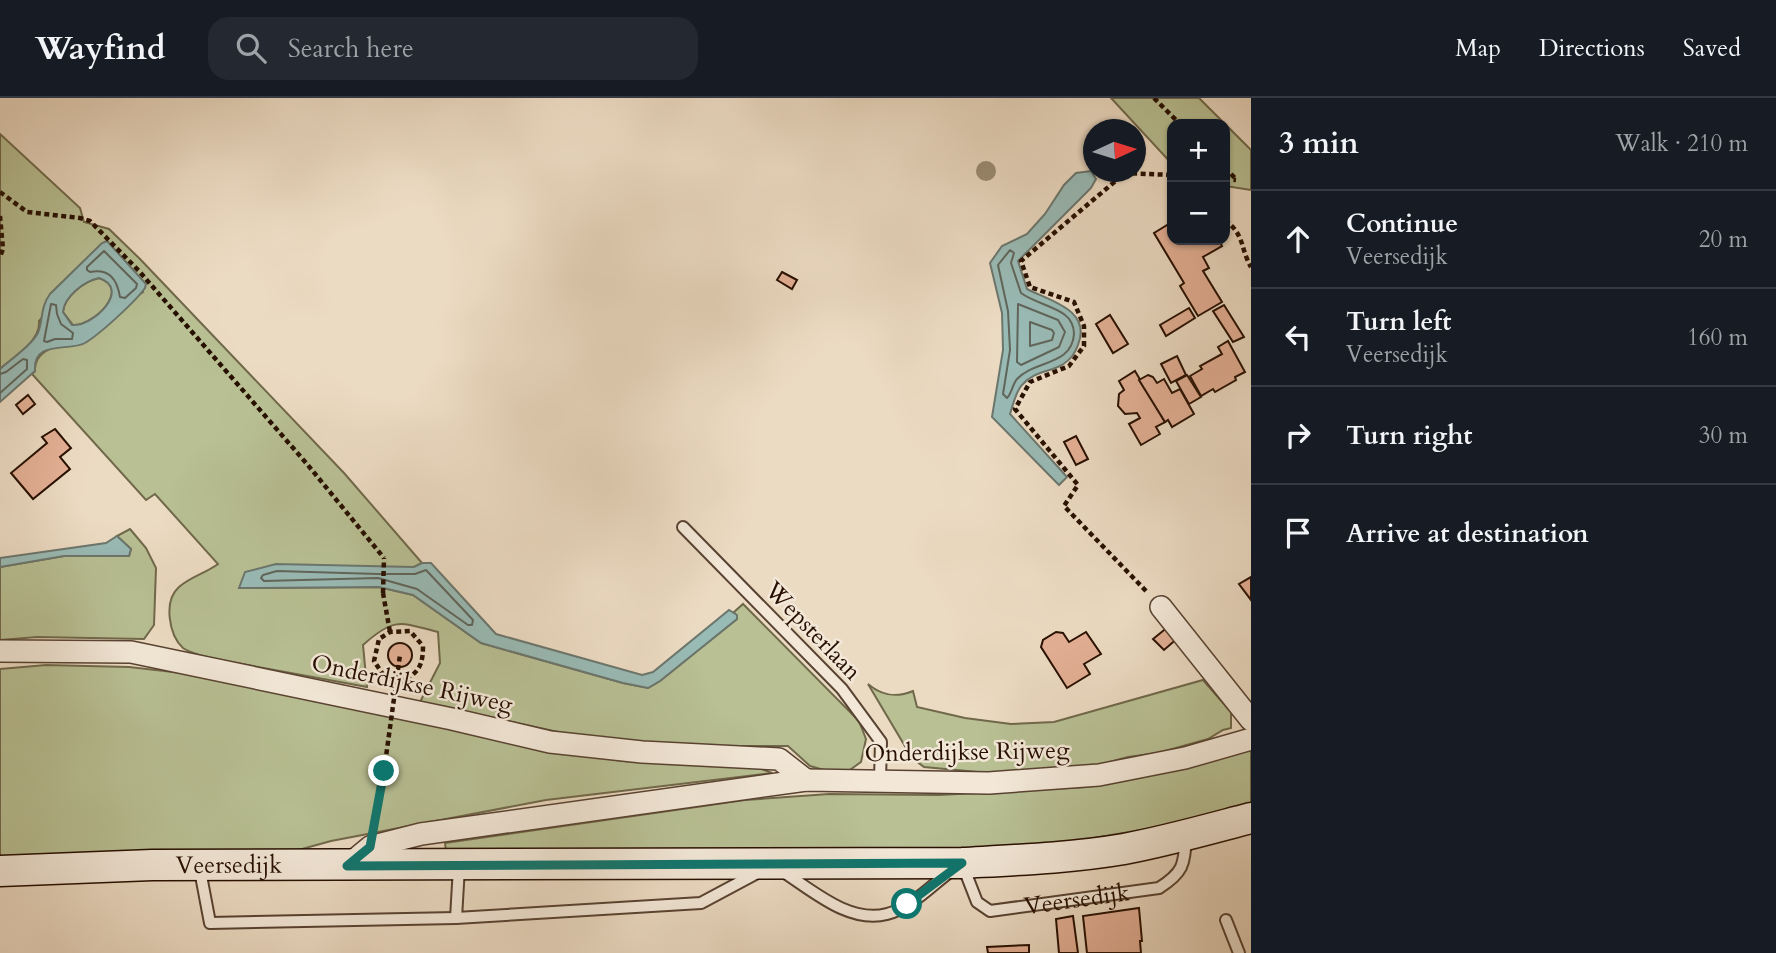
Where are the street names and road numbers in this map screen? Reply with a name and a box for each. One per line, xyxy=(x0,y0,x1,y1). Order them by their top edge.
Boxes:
street label: Wepsterlaan xyxy=(757,574,869,688)
street label: Onderdijkse Rijweg xyxy=(308,647,516,722)
street label: Onderdijkse Rijweg xyxy=(864,734,1070,770)
street label: Veersedijk xyxy=(176,848,282,881)
street label: Veersedijk xyxy=(1022,876,1132,923)

